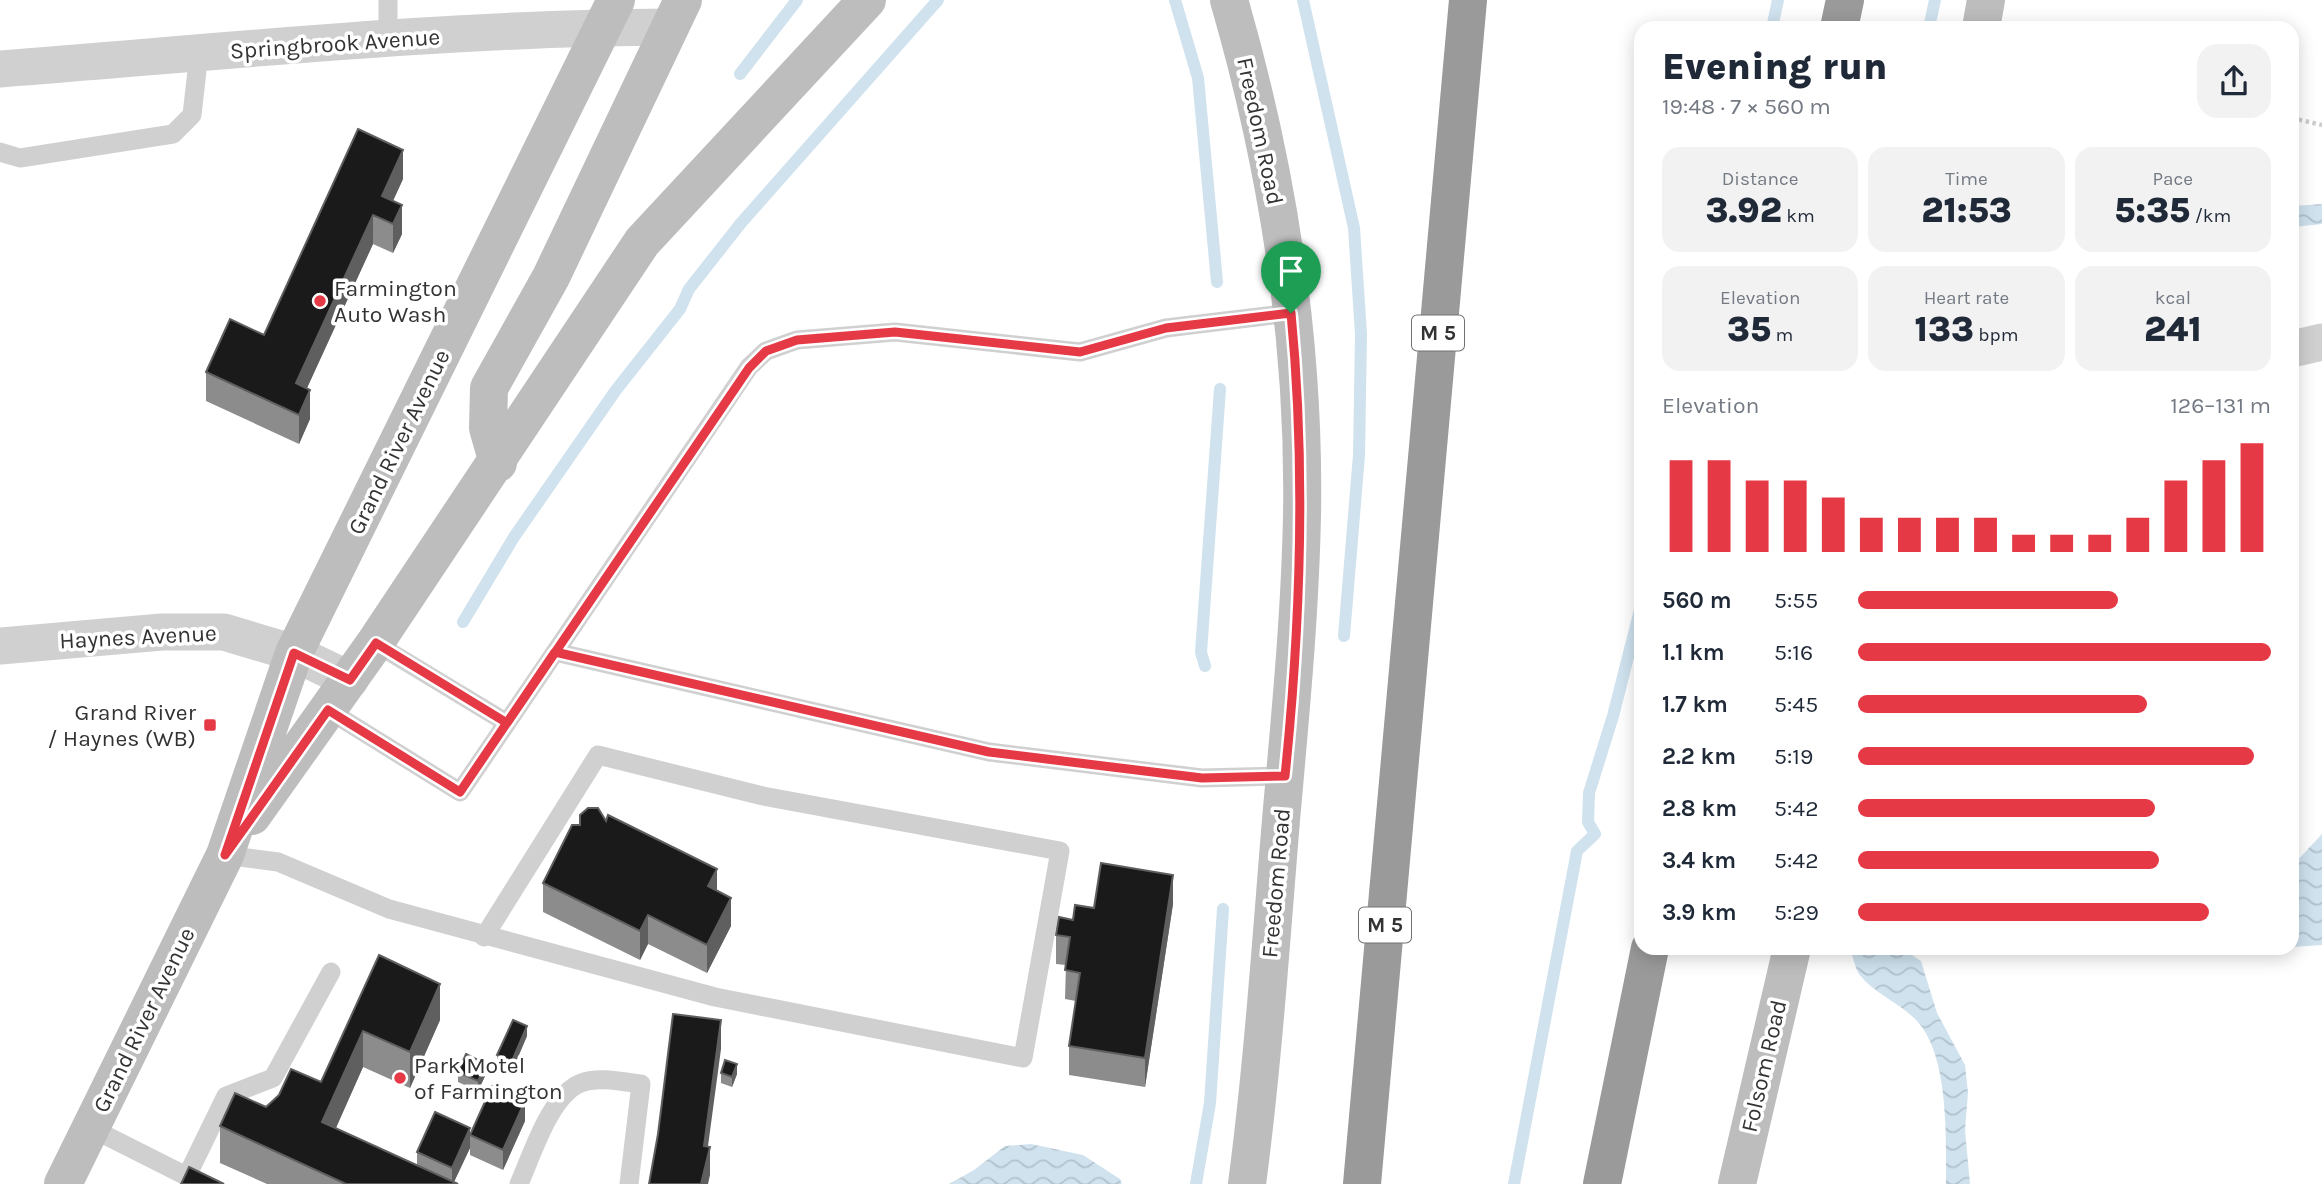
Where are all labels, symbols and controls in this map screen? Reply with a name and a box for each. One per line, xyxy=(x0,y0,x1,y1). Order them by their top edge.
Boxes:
street label: Springbrook Avenue xyxy=(229,23,441,65)
text: Evening run xyxy=(1662,44,1887,89)
button: share xyxy=(2197,44,2271,118)
street label: Freedom Road xyxy=(1231,55,1289,207)
text: 19:48 · 7 × 560 m xyxy=(1662,93,1831,120)
text: Distance xyxy=(1722,168,1799,190)
text: Time xyxy=(1945,168,1988,190)
text: Pace xyxy=(2153,168,2193,190)
text: 3.92 xyxy=(1705,190,1782,231)
text: 21:53 xyxy=(1921,190,2012,231)
text: 5:35 xyxy=(2114,190,2190,231)
text: km xyxy=(1782,205,1815,227)
text: /km xyxy=(2190,205,2231,227)
pin xyxy=(1261,241,1321,313)
icon: arrive xyxy=(1272,252,1310,290)
place label: Farmington Auto Wash xyxy=(334,275,457,328)
text: Elevation xyxy=(1720,287,1800,309)
text: Heart rate xyxy=(1924,287,2009,309)
text: kcal xyxy=(2155,287,2191,309)
marker: Farmington Auto Wash xyxy=(312,293,328,309)
text: 35 xyxy=(1727,309,1771,350)
text: 133 xyxy=(1915,309,1974,350)
text: 241 xyxy=(2144,309,2202,350)
road number: M 5 xyxy=(1412,316,1464,350)
text: m xyxy=(1771,324,1793,346)
text: bpm xyxy=(1974,324,2018,346)
street label: Grand River Avenue xyxy=(342,345,456,539)
text: Elevation xyxy=(1662,392,1759,419)
text: 126–131 m xyxy=(2170,392,2271,419)
text: 560 m xyxy=(1662,587,1732,614)
text: 5:55 xyxy=(1774,587,1818,614)
street label: Haynes Avenue xyxy=(59,619,217,655)
text: 1.1 km xyxy=(1662,639,1725,666)
text: 5:16 xyxy=(1774,639,1813,666)
text: 1.7 km xyxy=(1662,691,1728,718)
text: 5:45 xyxy=(1774,691,1818,718)
place label: Grand River / Haynes (WB) xyxy=(47,699,197,752)
marker: Grand River / Haynes (WB) xyxy=(202,717,218,733)
text: 2.2 km xyxy=(1662,743,1736,770)
text: 5:19 xyxy=(1774,743,1813,770)
text: 2.8 km xyxy=(1662,795,1737,822)
text: 5:42 xyxy=(1774,795,1818,822)
street label: Freedom Road xyxy=(1256,807,1296,959)
text: 3.4 km xyxy=(1662,847,1736,874)
text: 5:42 xyxy=(1774,847,1818,874)
text: 3.9 km xyxy=(1662,899,1737,926)
text: 5:29 xyxy=(1774,899,1819,926)
road number: M 5 xyxy=(1359,908,1411,942)
street label: Grand River Avenue xyxy=(87,923,201,1117)
street label: Folsom Road xyxy=(1736,997,1792,1135)
place label: Park Motel of Farmington xyxy=(414,1052,563,1105)
marker: Park Motel of Farmington xyxy=(392,1070,408,1086)

